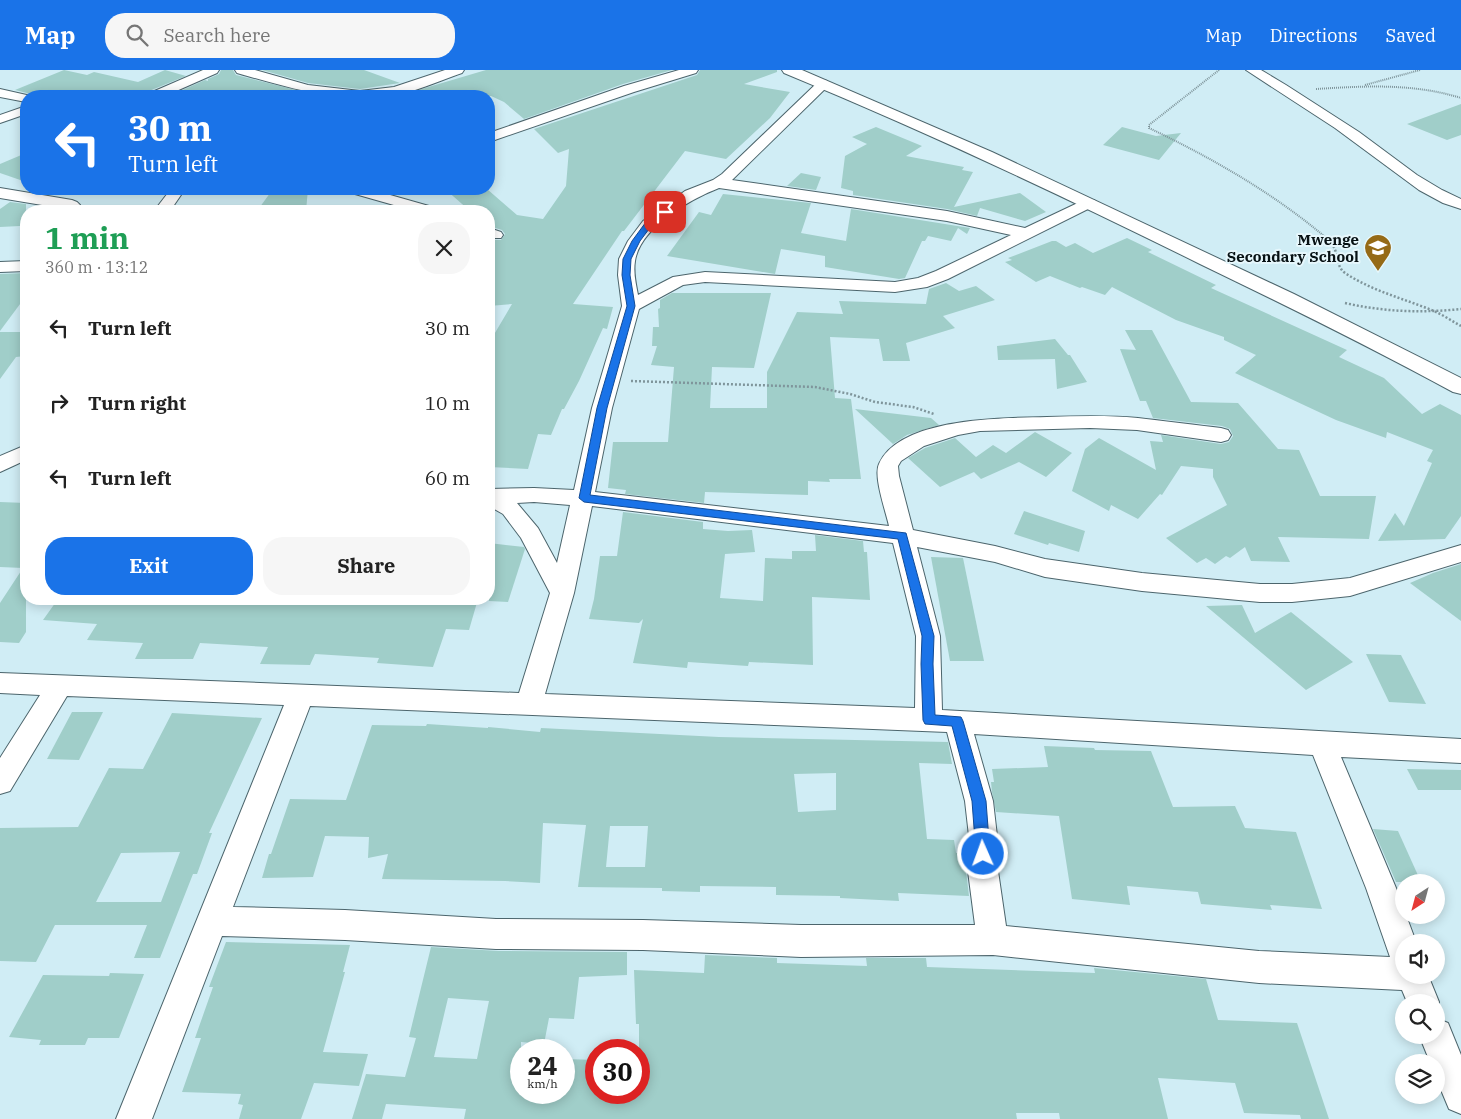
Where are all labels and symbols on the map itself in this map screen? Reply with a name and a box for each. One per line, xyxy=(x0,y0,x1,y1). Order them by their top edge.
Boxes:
pin xyxy=(644,191,686,233)
place label: Mwenge Secondary School xyxy=(1227,230,1359,266)
school or university icon: Mwenge Secondary School xyxy=(1363,233,1393,272)
position arrow xyxy=(956,827,1008,879)
north arrow xyxy=(1395,874,1445,924)
speed limit sign: 30 xyxy=(585,1039,650,1104)

